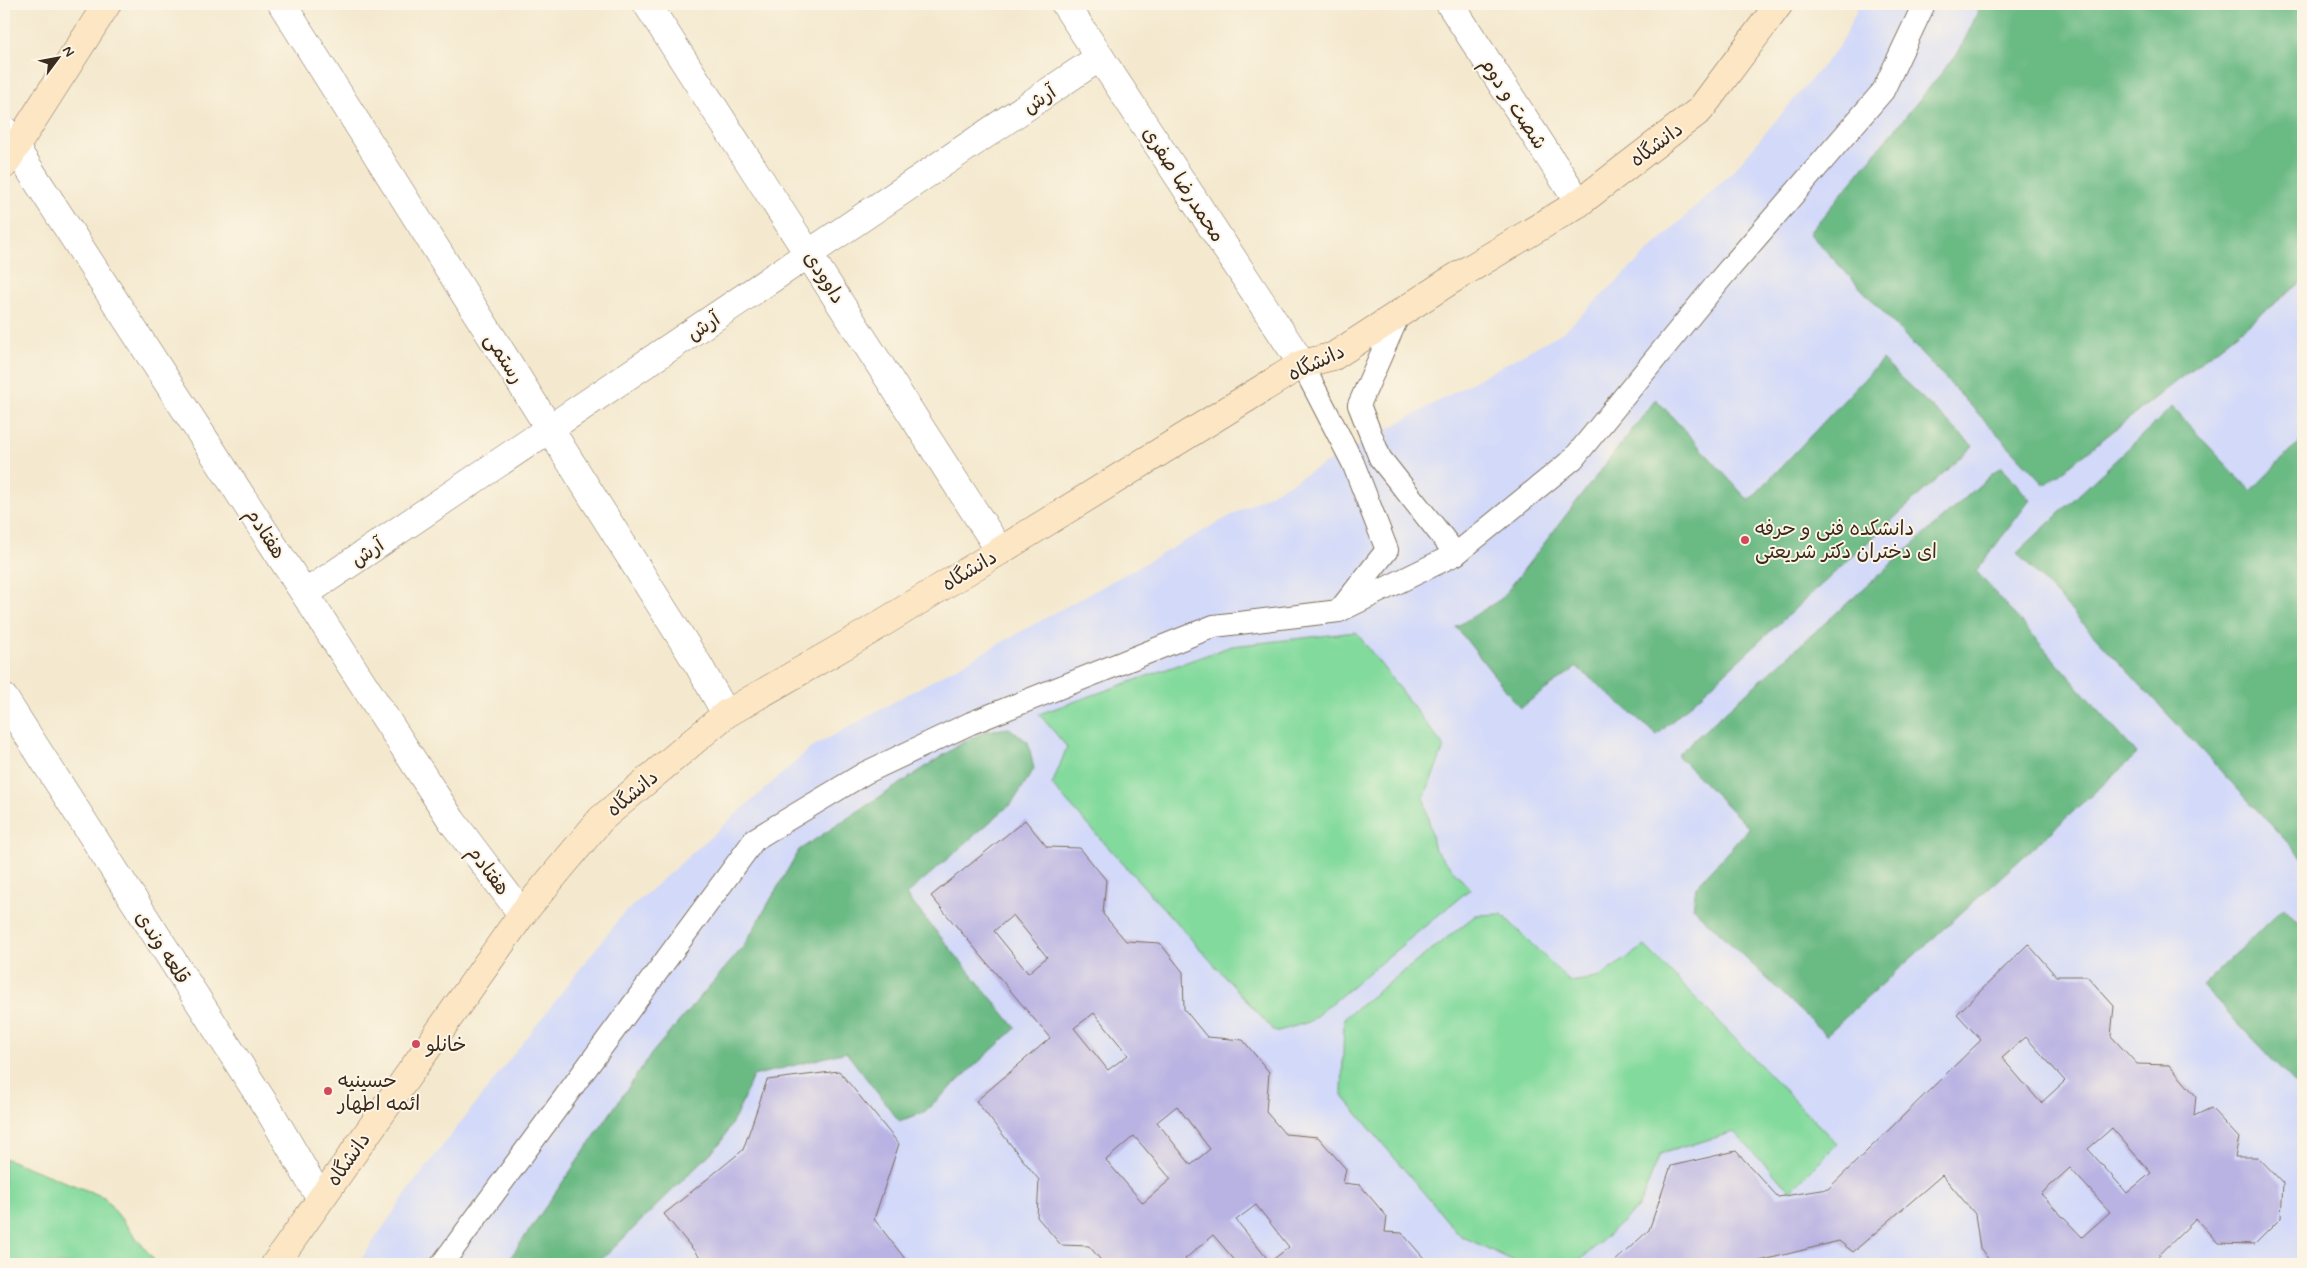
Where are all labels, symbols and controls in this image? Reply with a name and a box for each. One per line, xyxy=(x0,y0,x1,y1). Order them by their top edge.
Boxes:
north arrow xyxy=(32,32,82,82)
text: N xyxy=(58,43,78,60)
street label: شصت و دوم xyxy=(1472,53,1553,156)
street label: آرش xyxy=(1018,79,1063,121)
street label: دانشگاه xyxy=(1625,116,1689,174)
street label: محمدرضا صفری xyxy=(1135,122,1230,248)
street label: داوودی xyxy=(797,246,851,310)
street label: آرش xyxy=(682,306,727,348)
street label: رستمی xyxy=(478,328,530,389)
street label: دانشگاه xyxy=(1284,338,1349,388)
street label: هفتادم xyxy=(237,503,291,565)
place label: دانشکده فنی و حرفه ای دختران دکتر شریعتی xyxy=(1755,516,1937,566)
street label: آرش xyxy=(346,532,391,574)
marker: دانشکده فنی و حرفه ای دختران دکتر شریعتی xyxy=(1739,534,1751,546)
street label: دانشگاه xyxy=(937,544,1002,598)
street label: دانشگاه xyxy=(601,765,665,824)
street label: هفتادم xyxy=(459,840,515,902)
street label: قلعه وندی xyxy=(128,906,195,990)
place label: خانلو xyxy=(425,1032,466,1059)
marker: خانلو xyxy=(410,1038,422,1050)
place label: حسینیه ائمه اطهار xyxy=(336,1068,420,1118)
marker: حسینیه ائمه اطهار xyxy=(322,1085,334,1097)
street label: دانشگاه xyxy=(321,1128,377,1192)

